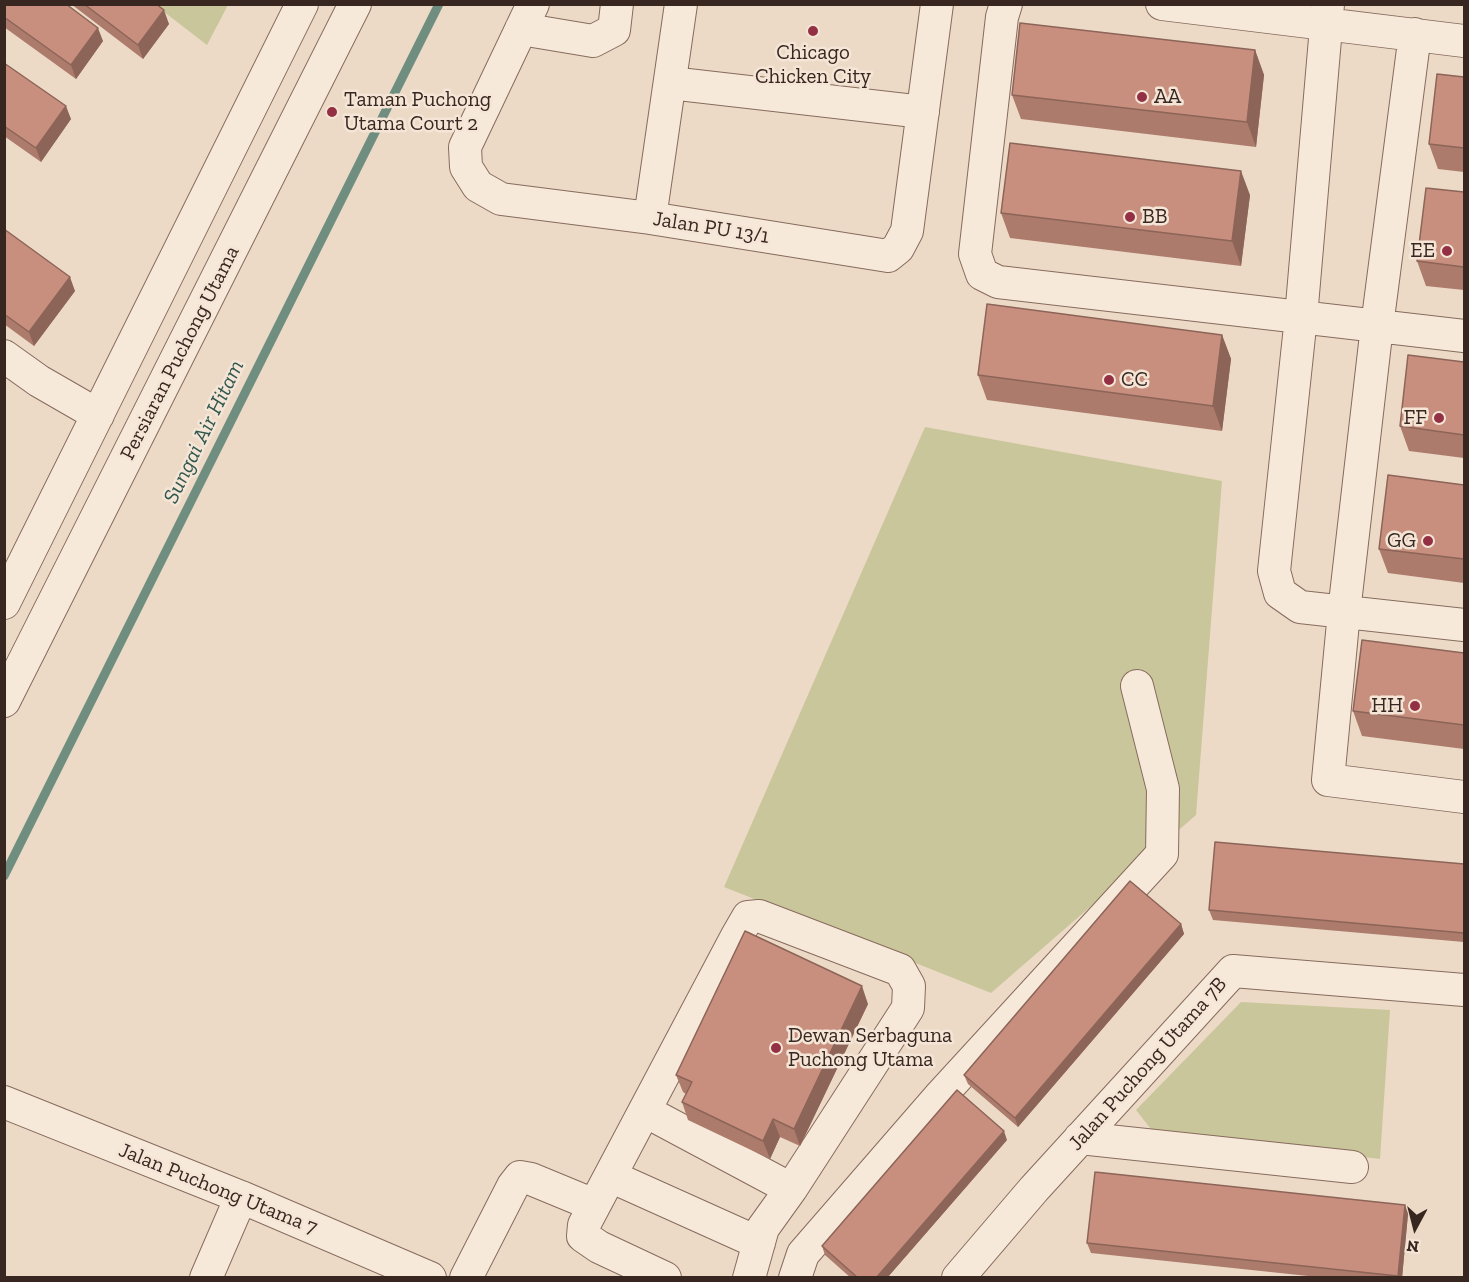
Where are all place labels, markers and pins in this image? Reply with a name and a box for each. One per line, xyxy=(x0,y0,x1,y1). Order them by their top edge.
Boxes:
marker: Chicago Chicken City xyxy=(806,24,820,38)
place label: Chicago Chicken City xyxy=(755,40,871,90)
place label: AA xyxy=(1154,84,1181,110)
place label: Taman Puchong Utama Court 2 xyxy=(344,87,491,137)
marker: AA xyxy=(1135,90,1149,104)
marker: Taman Puchong Utama Court 2 xyxy=(325,105,339,119)
place label: BB xyxy=(1142,204,1167,230)
marker: BB xyxy=(1123,210,1137,224)
place label: EE xyxy=(1410,238,1435,264)
marker: EE xyxy=(1440,244,1454,258)
place label: CC xyxy=(1121,367,1148,393)
marker: CC xyxy=(1102,373,1116,387)
place label: FF xyxy=(1404,405,1427,431)
marker: FF xyxy=(1432,411,1446,425)
place label: GG xyxy=(1387,528,1416,554)
marker: GG xyxy=(1421,534,1435,548)
place label: HH xyxy=(1371,693,1403,719)
marker: HH xyxy=(1408,699,1422,713)
place label: Dewan Serbaguna Puchong Utama xyxy=(788,1023,952,1073)
marker: Dewan Serbaguna Puchong Utama xyxy=(769,1041,783,1055)

